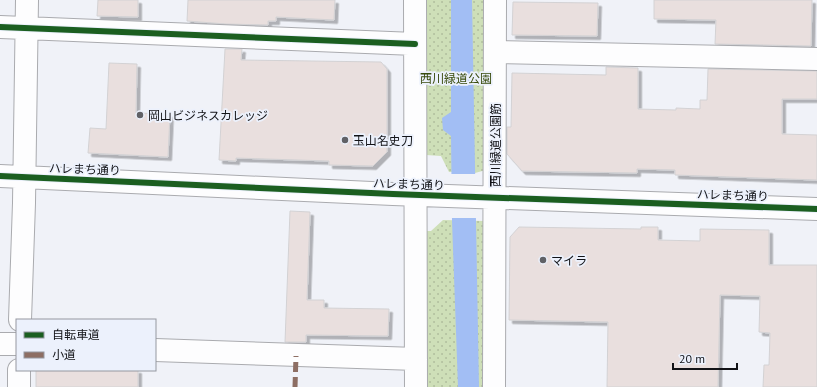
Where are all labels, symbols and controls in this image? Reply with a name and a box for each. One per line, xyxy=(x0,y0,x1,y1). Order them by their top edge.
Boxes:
park label: 西川緑道公園 xyxy=(420,71,492,86)
street label: 西川緑道公園筋 xyxy=(488,103,503,187)
place label: 岡山ビジネスカレッジ xyxy=(148,108,268,123)
marker: 岡山ビジネスカレッジ xyxy=(135,110,145,120)
place label: 玉山名史刀 xyxy=(353,133,413,148)
marker: 玉山名史刀 xyxy=(340,135,350,145)
street label: ハレまち通り xyxy=(49,160,121,178)
street label: ハレまち通り xyxy=(373,175,445,193)
street label: ハレまち通り xyxy=(697,186,769,204)
place label: マイラ xyxy=(551,253,587,268)
marker: マイラ xyxy=(538,255,548,265)
legend xyxy=(16,319,156,371)
text: 自転車道 xyxy=(52,327,100,342)
scale bar xyxy=(673,345,737,371)
text: 小道 xyxy=(52,347,76,362)
text: 20 m xyxy=(679,351,705,366)

